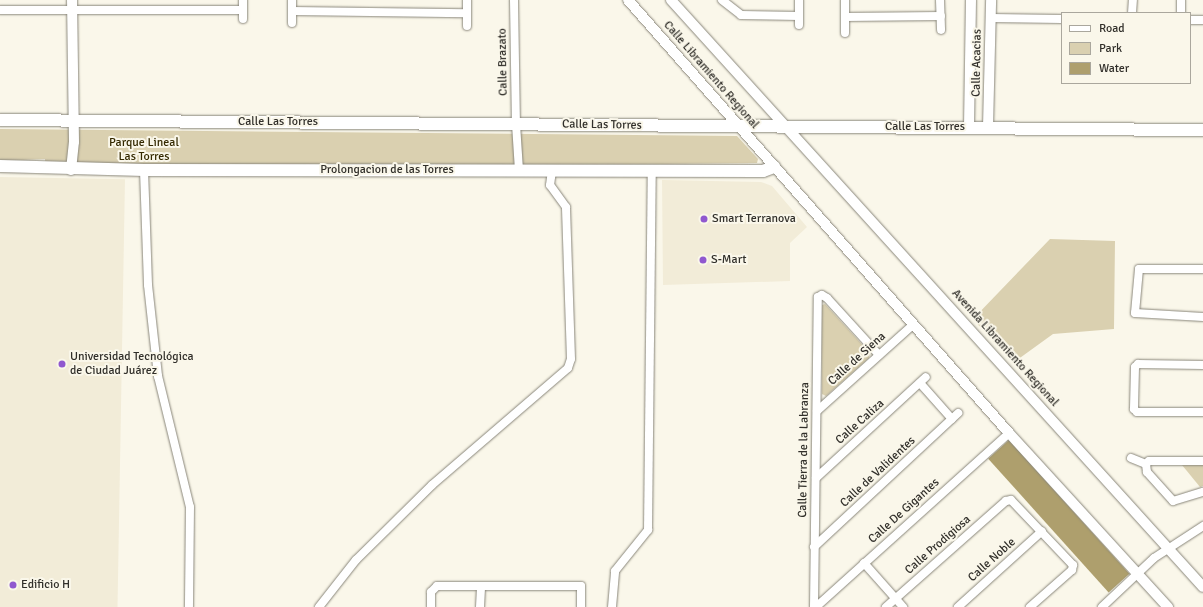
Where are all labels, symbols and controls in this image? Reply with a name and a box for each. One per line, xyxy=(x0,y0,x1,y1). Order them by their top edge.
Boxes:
legend xyxy=(1061,12,1191,84)
street label: Calle Libramiento Regional xyxy=(660,18,762,132)
text: Road xyxy=(1099,21,1125,36)
street label: Calle Brazato xyxy=(495,28,511,96)
street label: Calle Acacias xyxy=(969,29,985,97)
text: Park xyxy=(1099,41,1122,56)
text: Water xyxy=(1099,61,1129,76)
street label: Calle Las Torres xyxy=(238,115,318,129)
street label: Calle Las Torres xyxy=(562,117,642,133)
street label: Calle Las Torres xyxy=(885,120,965,134)
park label: Parque Lineal Las Torres xyxy=(109,136,179,164)
street label: Prolongacion de las Torres xyxy=(320,163,454,177)
place label: Smart Terranova xyxy=(712,212,796,226)
marker: Smart Terranova xyxy=(699,214,709,224)
place label: S-Mart xyxy=(711,253,747,267)
marker: S-Mart xyxy=(698,255,708,265)
street label: Avenida Libramiento Regional xyxy=(949,286,1061,410)
street label: Calle de Siena xyxy=(825,329,889,389)
place label: Universidad Tecnológica de Ciudad Juárez xyxy=(70,350,194,378)
marker: Universidad Tecnológica de Ciudad Juárez xyxy=(57,359,67,369)
street label: Calle Tierra de la Labranza xyxy=(796,382,812,518)
street label: Calle Caliza xyxy=(833,397,887,447)
street label: Calle de Validentes xyxy=(838,434,918,510)
street label: Calle De Gigantes xyxy=(866,475,942,547)
street label: Calle Prodigiosa xyxy=(902,513,974,577)
street label: Calle Noble xyxy=(965,535,1019,585)
place label: Edificio H xyxy=(21,578,70,592)
marker: Edificio H xyxy=(8,580,18,590)

